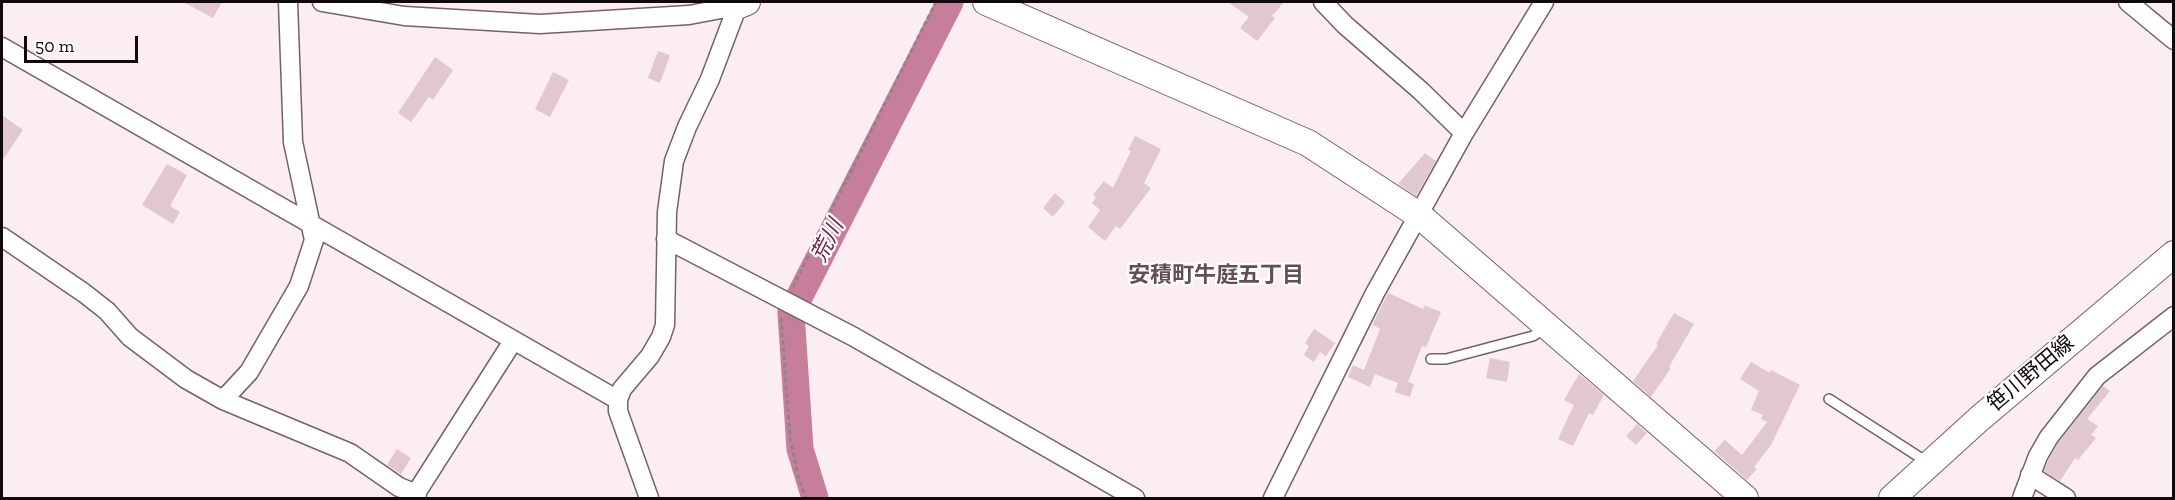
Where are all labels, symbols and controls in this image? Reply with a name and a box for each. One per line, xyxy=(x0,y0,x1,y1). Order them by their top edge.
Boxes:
scale bar xyxy=(27,24,141,62)
text: 50 m xyxy=(35,35,74,57)
water label: 荒川 xyxy=(806,215,850,267)
district label: 安積町牛庭五丁目 xyxy=(1128,263,1304,289)
street label: 笹川野田線 xyxy=(1983,331,2079,417)

